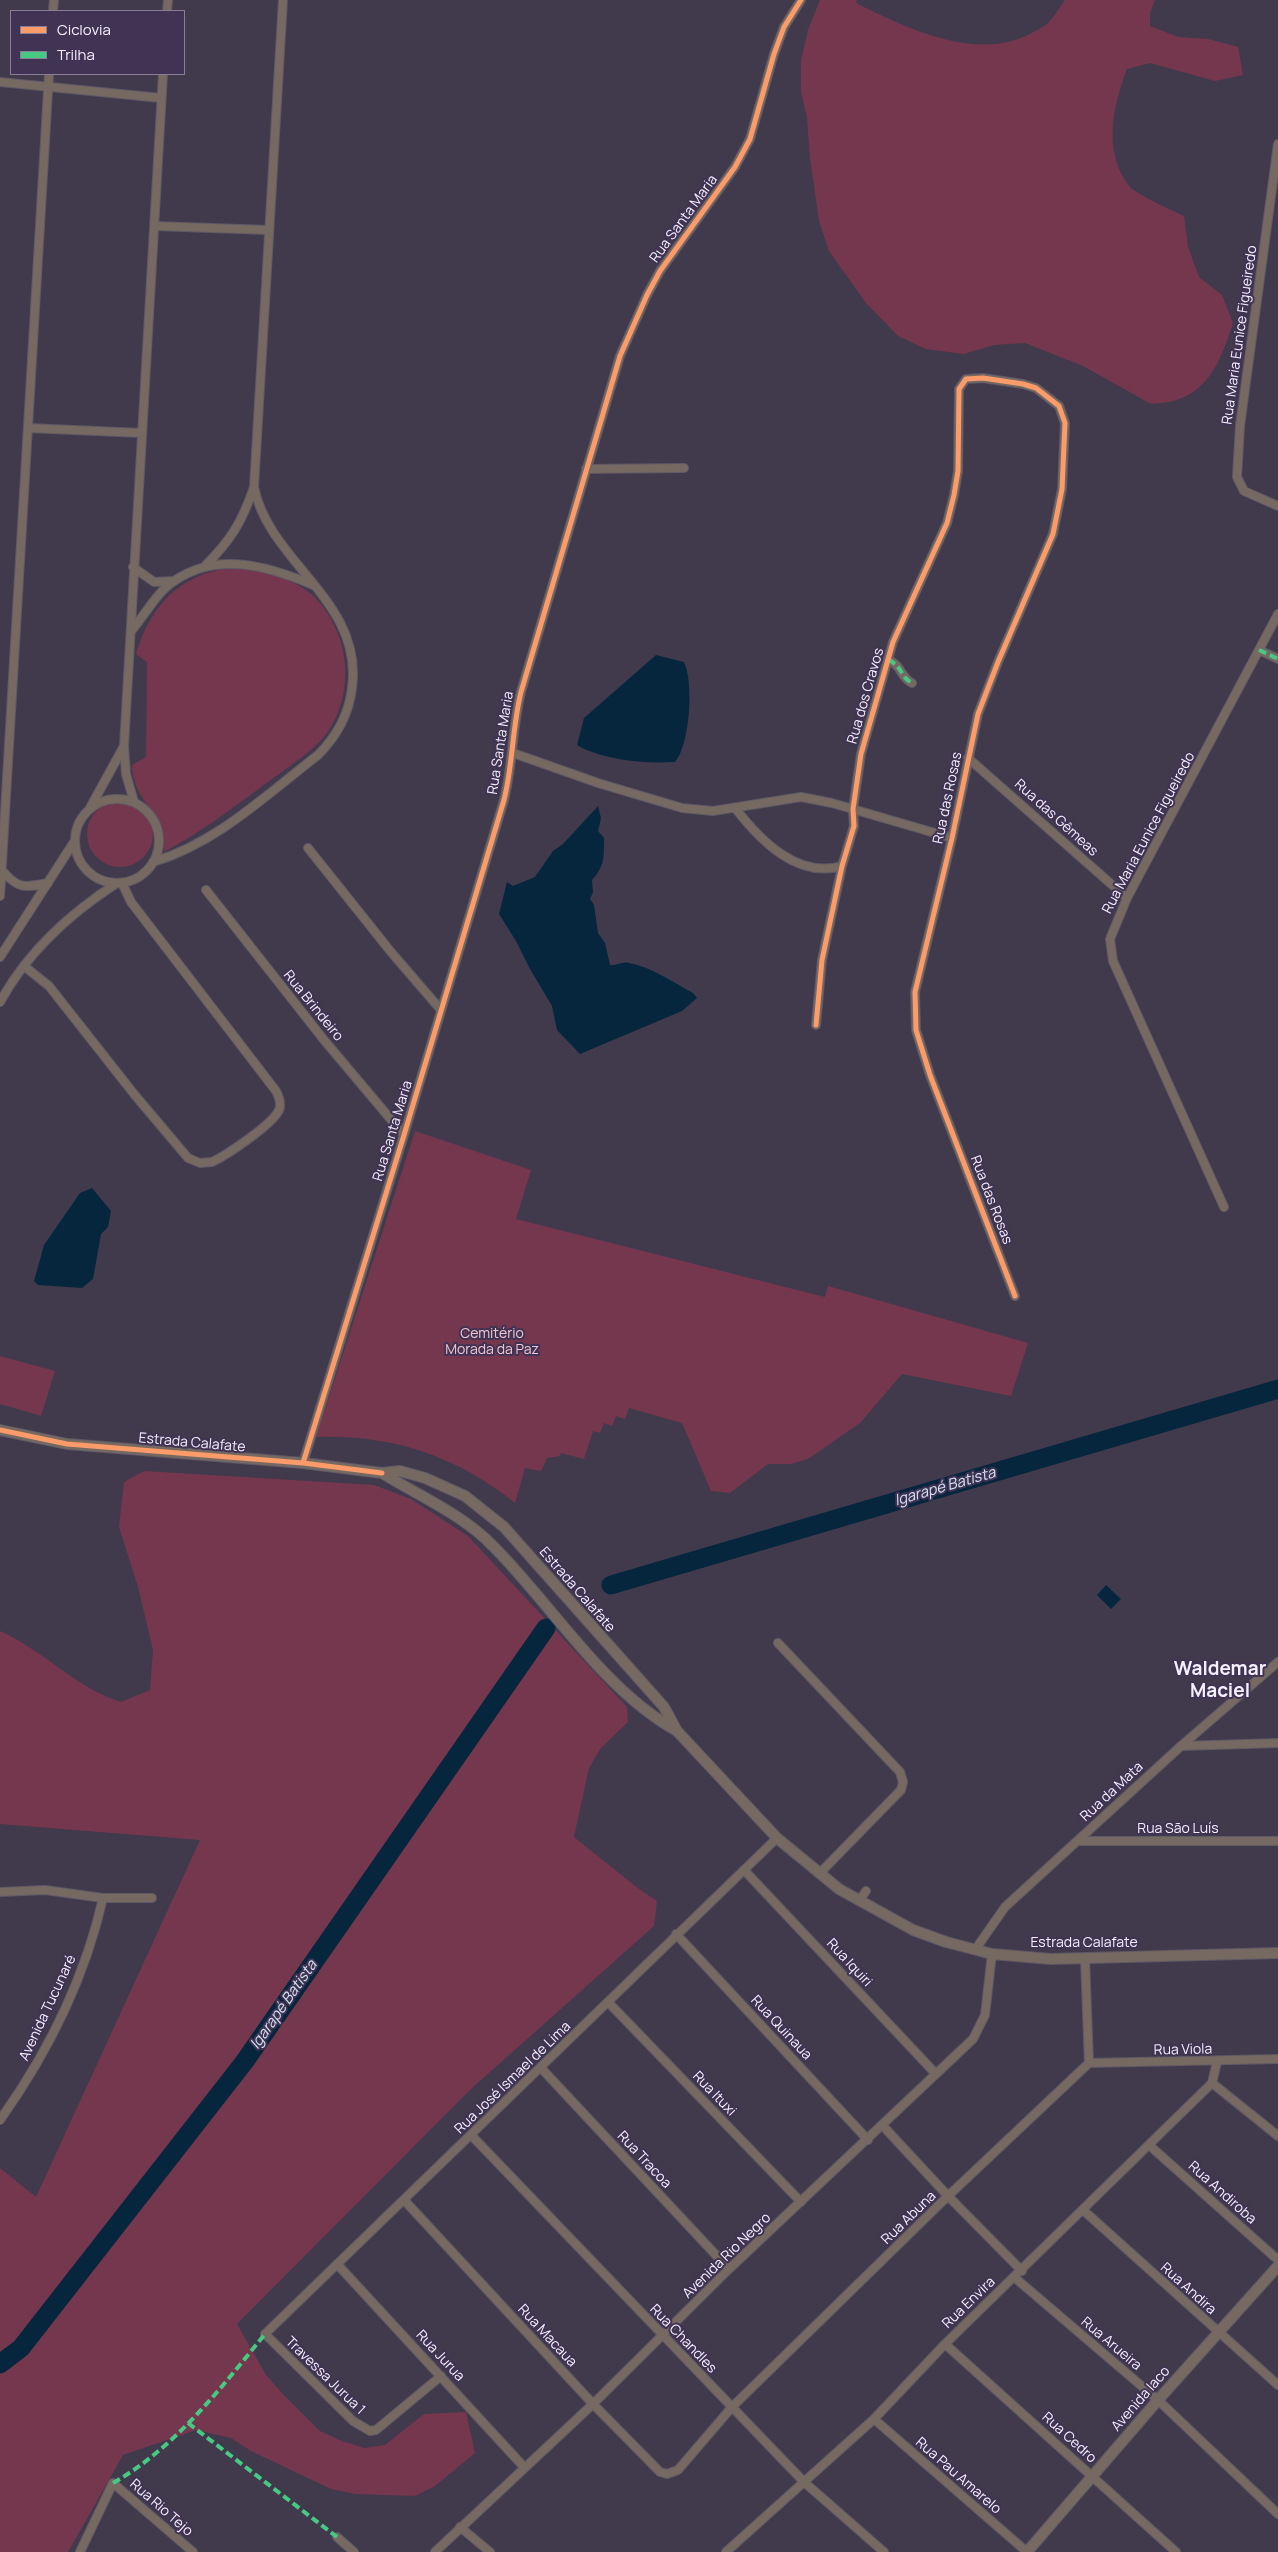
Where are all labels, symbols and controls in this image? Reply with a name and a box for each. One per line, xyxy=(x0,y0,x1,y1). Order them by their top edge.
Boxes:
legend xyxy=(10,10,185,75)
text: Ciclovia xyxy=(57,19,111,40)
text: Trilha xyxy=(57,44,95,65)
street label: Rua Santa Maria xyxy=(647,172,721,266)
street label: Rua Maria Eunice Figueiredo xyxy=(1219,244,1261,426)
street label: Rua dos Cravos xyxy=(844,646,888,746)
street label: Rua Santa Maria xyxy=(485,690,517,796)
street label: Rua Maria Eunice Figueiredo xyxy=(1099,749,1199,917)
street label: Rua das Rosas xyxy=(930,751,966,845)
street label: Rua das Gêmeas xyxy=(1011,776,1101,860)
street label: Rua Brindeiro xyxy=(279,967,347,1045)
street label: Rua Santa Maria xyxy=(370,1079,416,1183)
street label: Rua das Rosas xyxy=(966,1153,1016,1247)
park label: Cemitério Morada da Paz xyxy=(445,1326,539,1358)
street label: Estrada Calafate xyxy=(138,1430,246,1456)
water label: Igarapé Batista xyxy=(893,1464,997,1510)
street label: Estrada Calafate xyxy=(535,1544,619,1636)
district label: Waldemar Maciel xyxy=(1174,1659,1266,1703)
street label: Rua da Mata xyxy=(1077,1759,1147,1825)
street label: Rua São Luís xyxy=(1137,1821,1219,1837)
street label: Estrada Calafate xyxy=(1030,1935,1138,1951)
street label: Rua Iquiri xyxy=(823,1936,875,1990)
street label: Avenida Tucunaré xyxy=(16,1952,80,2064)
water label: Igarapé Batista xyxy=(247,1957,321,2053)
street label: Rua Quinaua xyxy=(747,1992,815,2064)
street label: Rua José Ismael de Lima xyxy=(452,2018,574,2138)
street label: Rua Viola xyxy=(1154,2041,1212,2059)
street label: Rua Ituxi xyxy=(689,2068,739,2120)
street label: Rua Tracoa xyxy=(613,2128,675,2192)
street label: Rua Andiroba xyxy=(1185,2158,1259,2228)
street label: Rua Abuna xyxy=(878,2188,940,2248)
street label: Avenida Rio Negro xyxy=(679,2210,775,2302)
street label: Rua Andira xyxy=(1157,2260,1219,2318)
street label: Rua Envira xyxy=(939,2274,999,2332)
street label: Rua Macaua xyxy=(514,2301,580,2371)
street label: Rua Chandles xyxy=(646,2301,720,2377)
street label: Rua Arueira xyxy=(1077,2314,1145,2374)
street label: Rua Jurua xyxy=(412,2327,468,2385)
street label: Travessa Jurua 1 xyxy=(282,2334,368,2418)
street label: Avenida Iaco xyxy=(1108,2363,1174,2435)
street label: Rua Cedro xyxy=(1038,2409,1100,2467)
street label: Rua Pau Amarelo xyxy=(912,2434,1004,2518)
street label: Rua Rio Tejo xyxy=(126,2476,196,2540)

